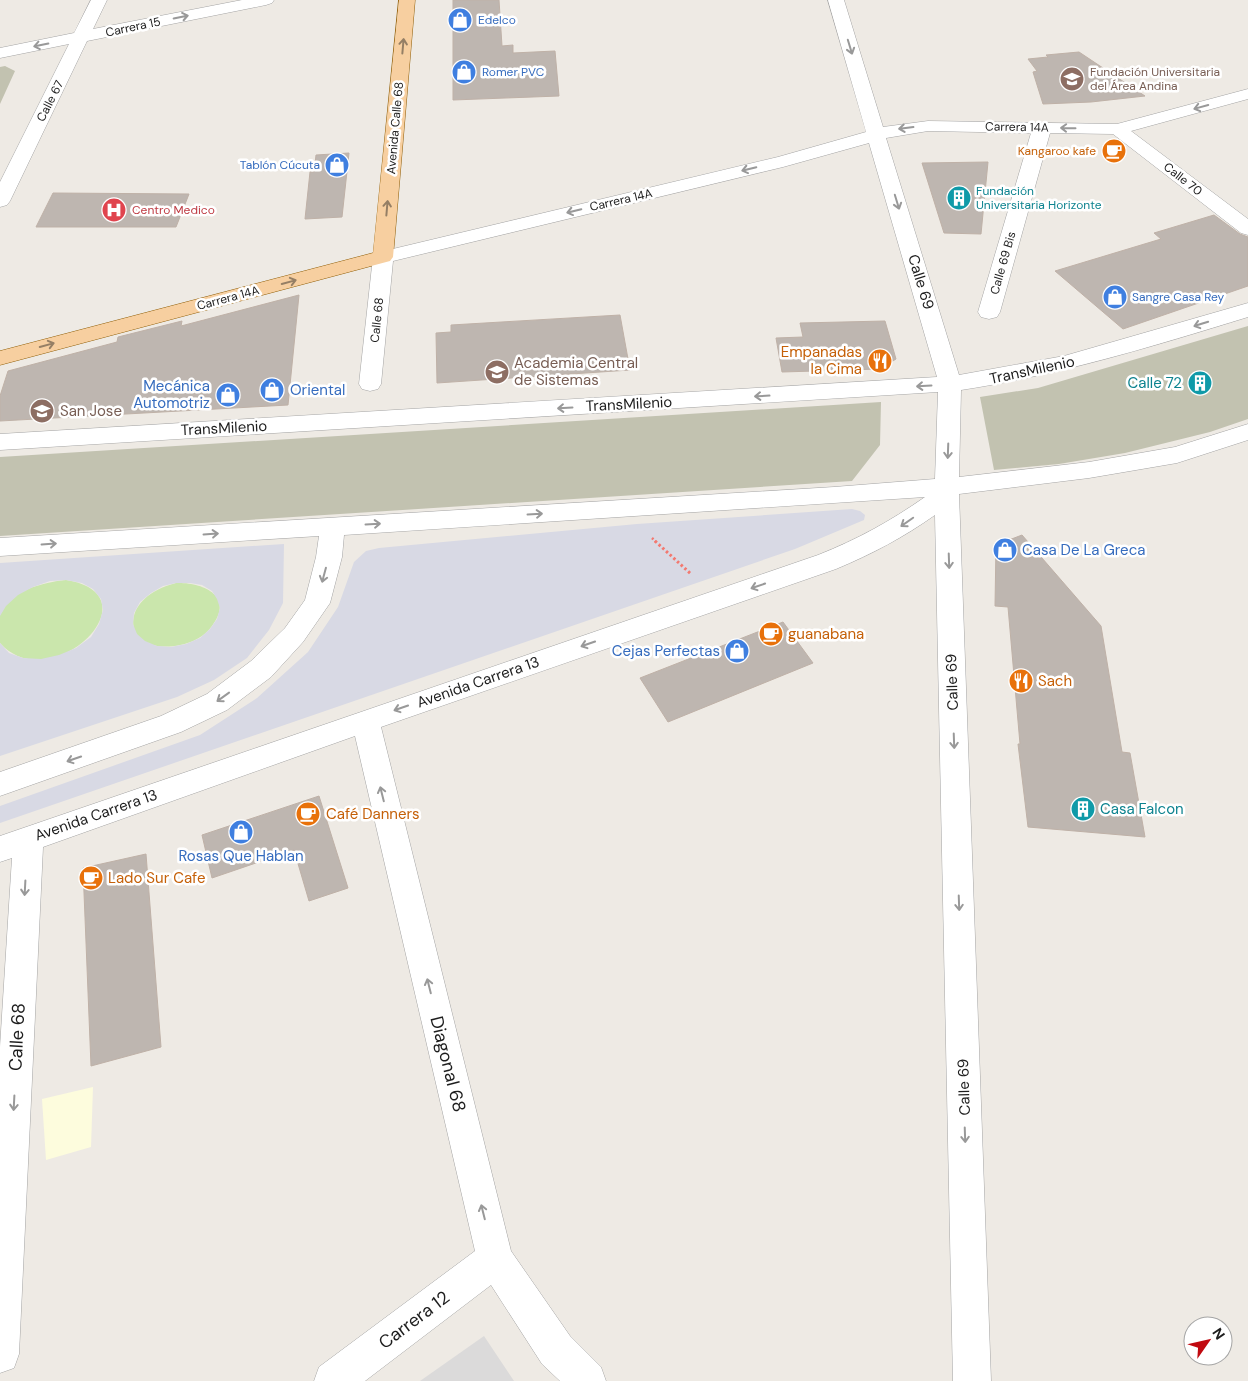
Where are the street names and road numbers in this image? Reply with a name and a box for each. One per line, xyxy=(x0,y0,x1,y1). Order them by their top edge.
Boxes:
street label: Carrera 15 xyxy=(104,13,162,41)
street label: Calle 67 xyxy=(33,78,67,124)
street label: Avenida Calle 68 xyxy=(383,81,407,175)
street label: Carrera 14A xyxy=(985,118,1049,136)
street label: Calle 70 xyxy=(1160,159,1206,199)
street label: Carrera 14A xyxy=(588,185,654,215)
street label: Calle 69 Bis xyxy=(986,230,1020,296)
street label: Calle 69 xyxy=(903,252,939,312)
street label: Carrera 14A xyxy=(195,282,261,314)
street label: Calle 68 xyxy=(367,297,387,343)
street label: TransMilenio xyxy=(988,351,1077,389)
street label: TransMilenio xyxy=(585,392,673,416)
street label: TransMilenio xyxy=(180,416,268,440)
street label: Avenida Carrera 13 xyxy=(414,652,542,712)
street label: Calle 69 xyxy=(941,653,963,711)
street label: Avenida Carrera 13 xyxy=(32,785,160,845)
street label: Calle 68 xyxy=(3,1002,31,1072)
street label: Diagonal 68 xyxy=(424,1014,472,1114)
street label: Calle 69 xyxy=(953,1058,975,1116)
street label: Carrera 12 xyxy=(374,1285,454,1355)

